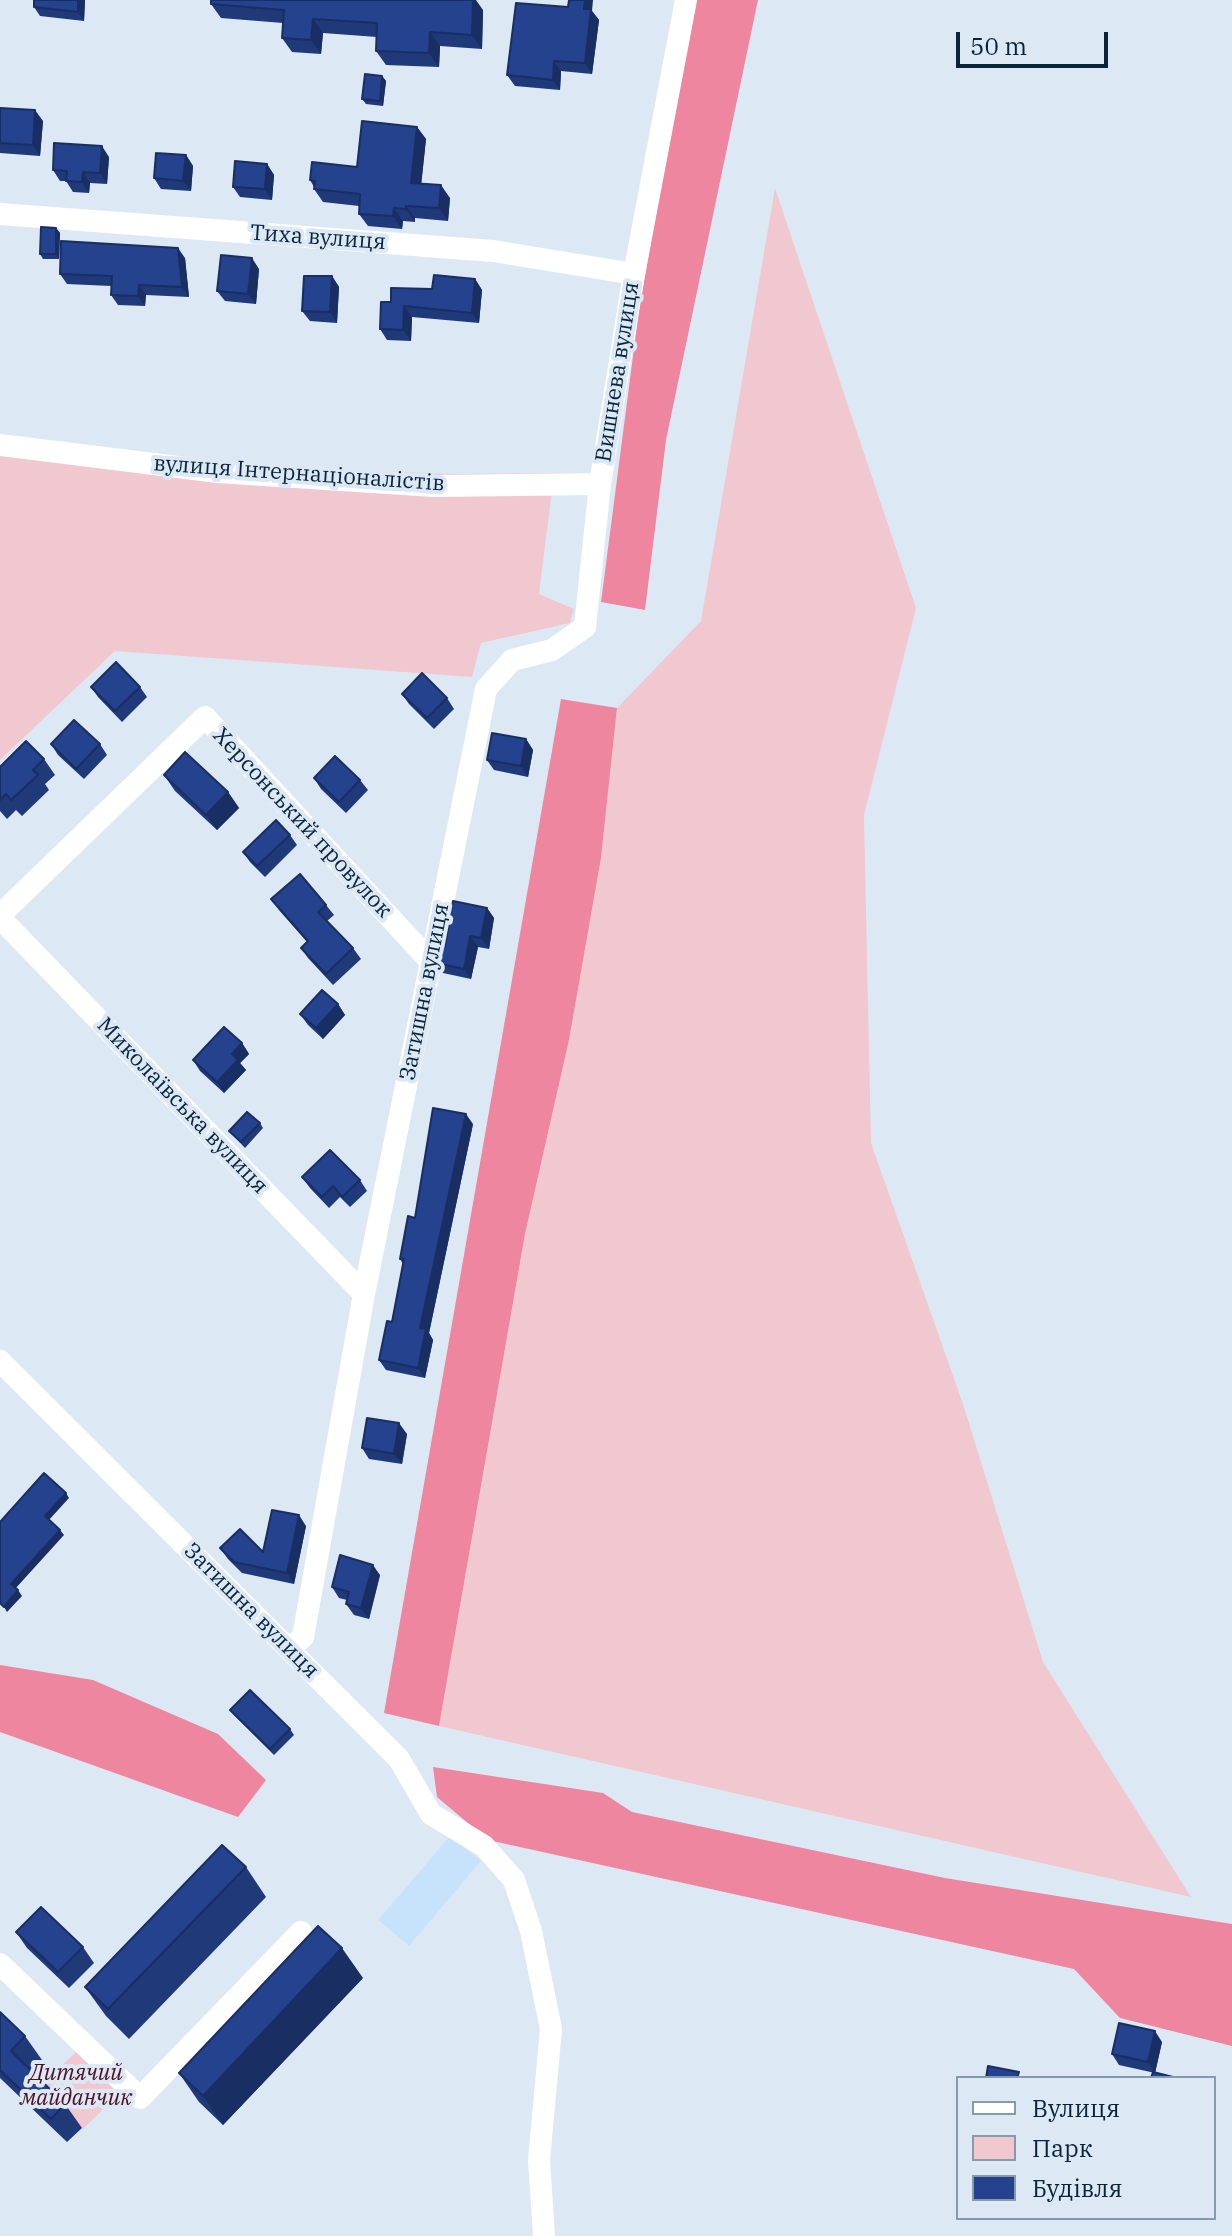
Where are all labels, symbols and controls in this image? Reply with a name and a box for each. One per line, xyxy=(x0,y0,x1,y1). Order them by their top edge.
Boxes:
scale bar xyxy=(960,16,1112,66)
text: 50 m xyxy=(970,30,1027,62)
street label: Тиха вулиця xyxy=(249,220,387,256)
street label: Вишнева вулиця xyxy=(591,280,645,464)
street label: вулиця Інтернаціоналістів xyxy=(153,451,445,497)
street label: Херсонський провулок xyxy=(207,723,397,923)
street label: Затишна вулиця xyxy=(395,901,455,1083)
street label: Миколаївська вулиця xyxy=(91,1012,273,1200)
street label: Затишна вулиця xyxy=(178,1538,324,1684)
park label: Дитячий майданчик xyxy=(20,2061,132,2112)
legend xyxy=(956,2076,1216,2220)
text: Вулиця xyxy=(1032,2092,1120,2124)
text: Парк xyxy=(1032,2132,1093,2164)
text: Будівля xyxy=(1032,2172,1123,2204)

